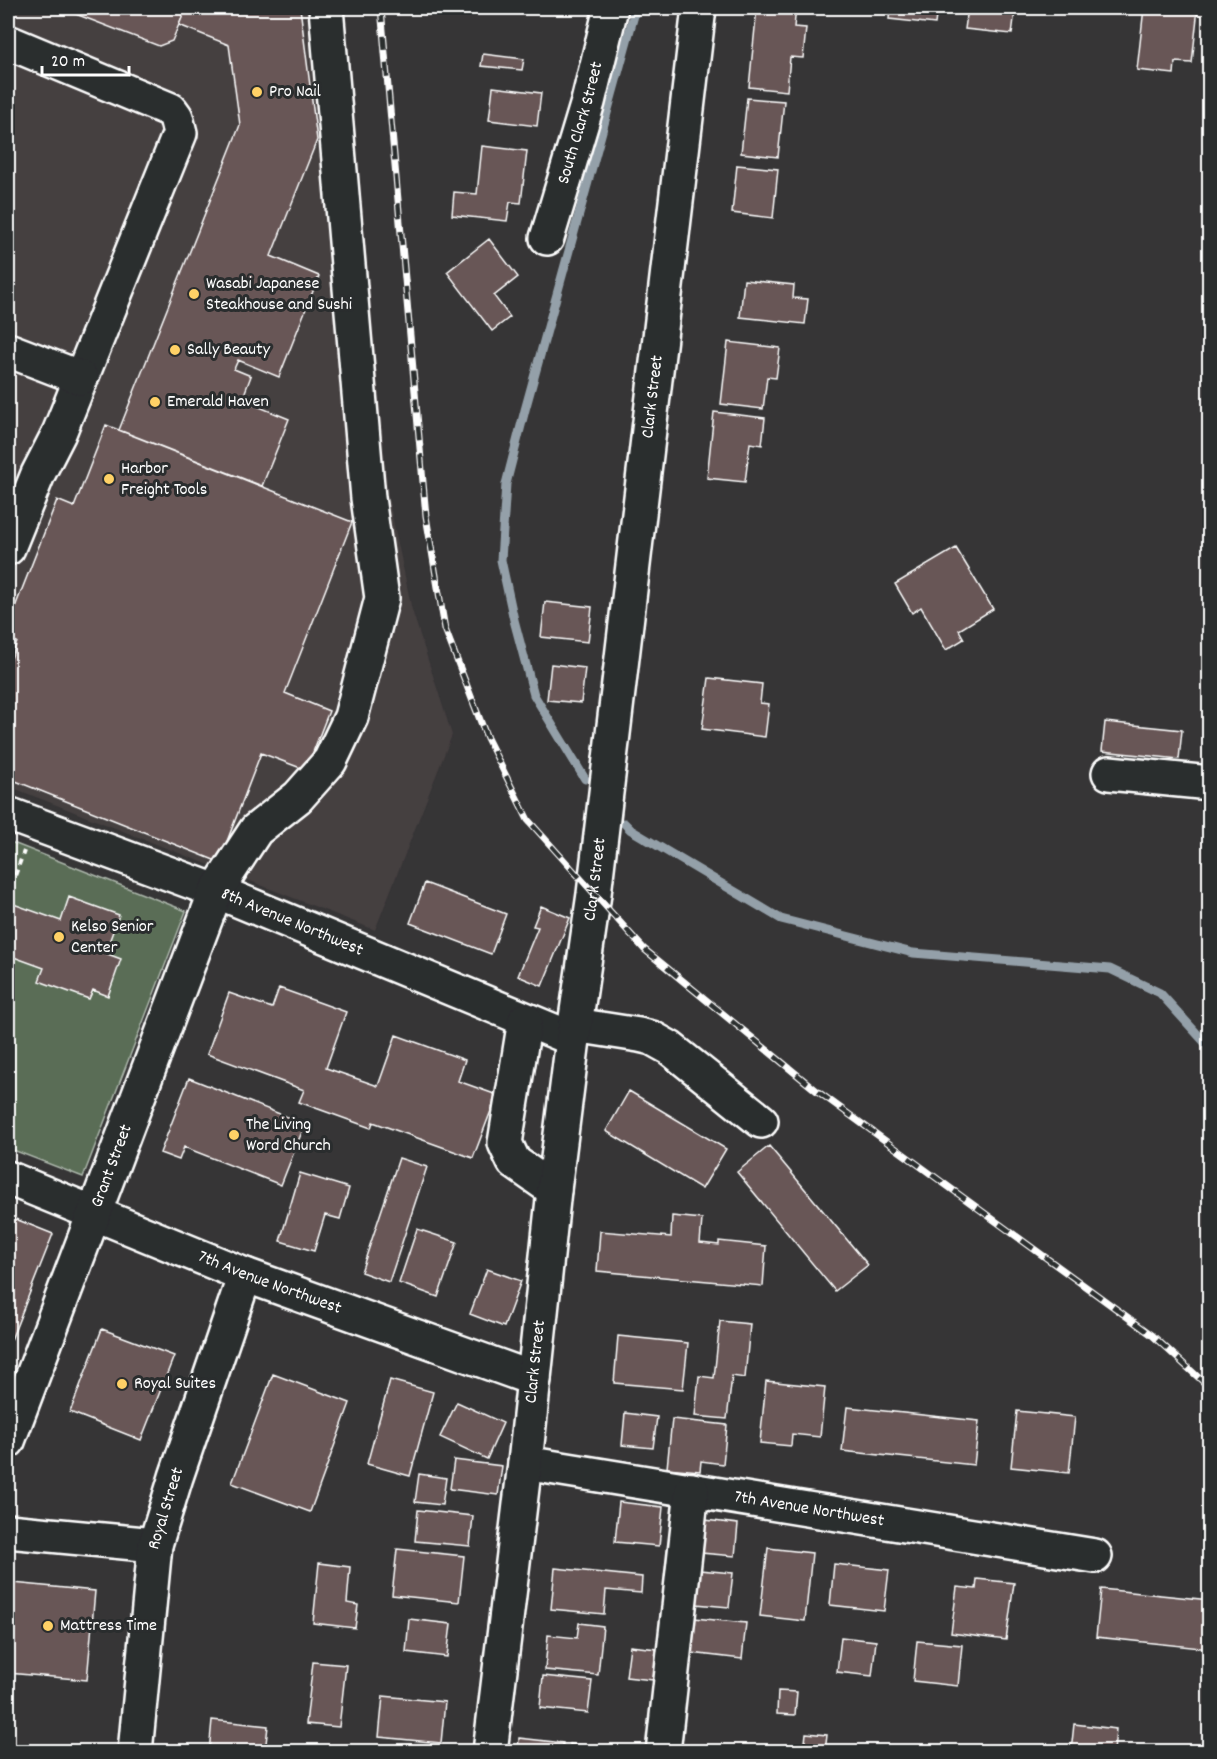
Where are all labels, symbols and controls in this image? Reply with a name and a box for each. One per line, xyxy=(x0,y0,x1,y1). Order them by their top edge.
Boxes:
scale bar xyxy=(42,39,129,77)
text: 20 m xyxy=(51,50,85,75)
street label: South Clark Street xyxy=(551,59,610,187)
place label: Pro Nail xyxy=(269,80,322,105)
marker: Pro Nail xyxy=(250,85,264,99)
place label: Wasabi Japanese Steakhouse and Sushi xyxy=(206,272,352,318)
marker: Wasabi Japanese Steakhouse and Sushi xyxy=(187,287,201,301)
place label: Sally Beauty xyxy=(187,338,271,363)
marker: Sally Beauty xyxy=(168,343,182,357)
street label: Clark Street xyxy=(636,353,670,440)
place label: Emerald Haven xyxy=(167,390,269,415)
marker: Emerald Haven xyxy=(148,395,162,409)
place label: Harbor Freight Tools xyxy=(121,457,207,503)
marker: Harbor Freight Tools xyxy=(102,472,116,486)
street label: Clark Street xyxy=(578,836,613,923)
street label: 8th Avenue Northwest xyxy=(217,882,367,963)
place label: Kelso Senior Center xyxy=(71,915,154,961)
marker: Kelso Senior Center xyxy=(52,930,66,944)
place label: The Living Word Church xyxy=(246,1113,331,1159)
street label: Grant Street xyxy=(85,1121,139,1211)
marker: The Living Word Church xyxy=(227,1128,241,1142)
street label: 7th Avenue Northwest xyxy=(194,1245,345,1321)
street label: Clark Street xyxy=(519,1318,553,1405)
place label: Royal Suites xyxy=(134,1372,216,1397)
marker: Royal Suites xyxy=(115,1377,129,1391)
street label: Royal Street xyxy=(142,1464,191,1553)
street label: 7th Avenue Northwest xyxy=(732,1485,886,1534)
place label: Mattress Time xyxy=(60,1614,157,1639)
marker: Mattress Time xyxy=(41,1619,55,1633)

